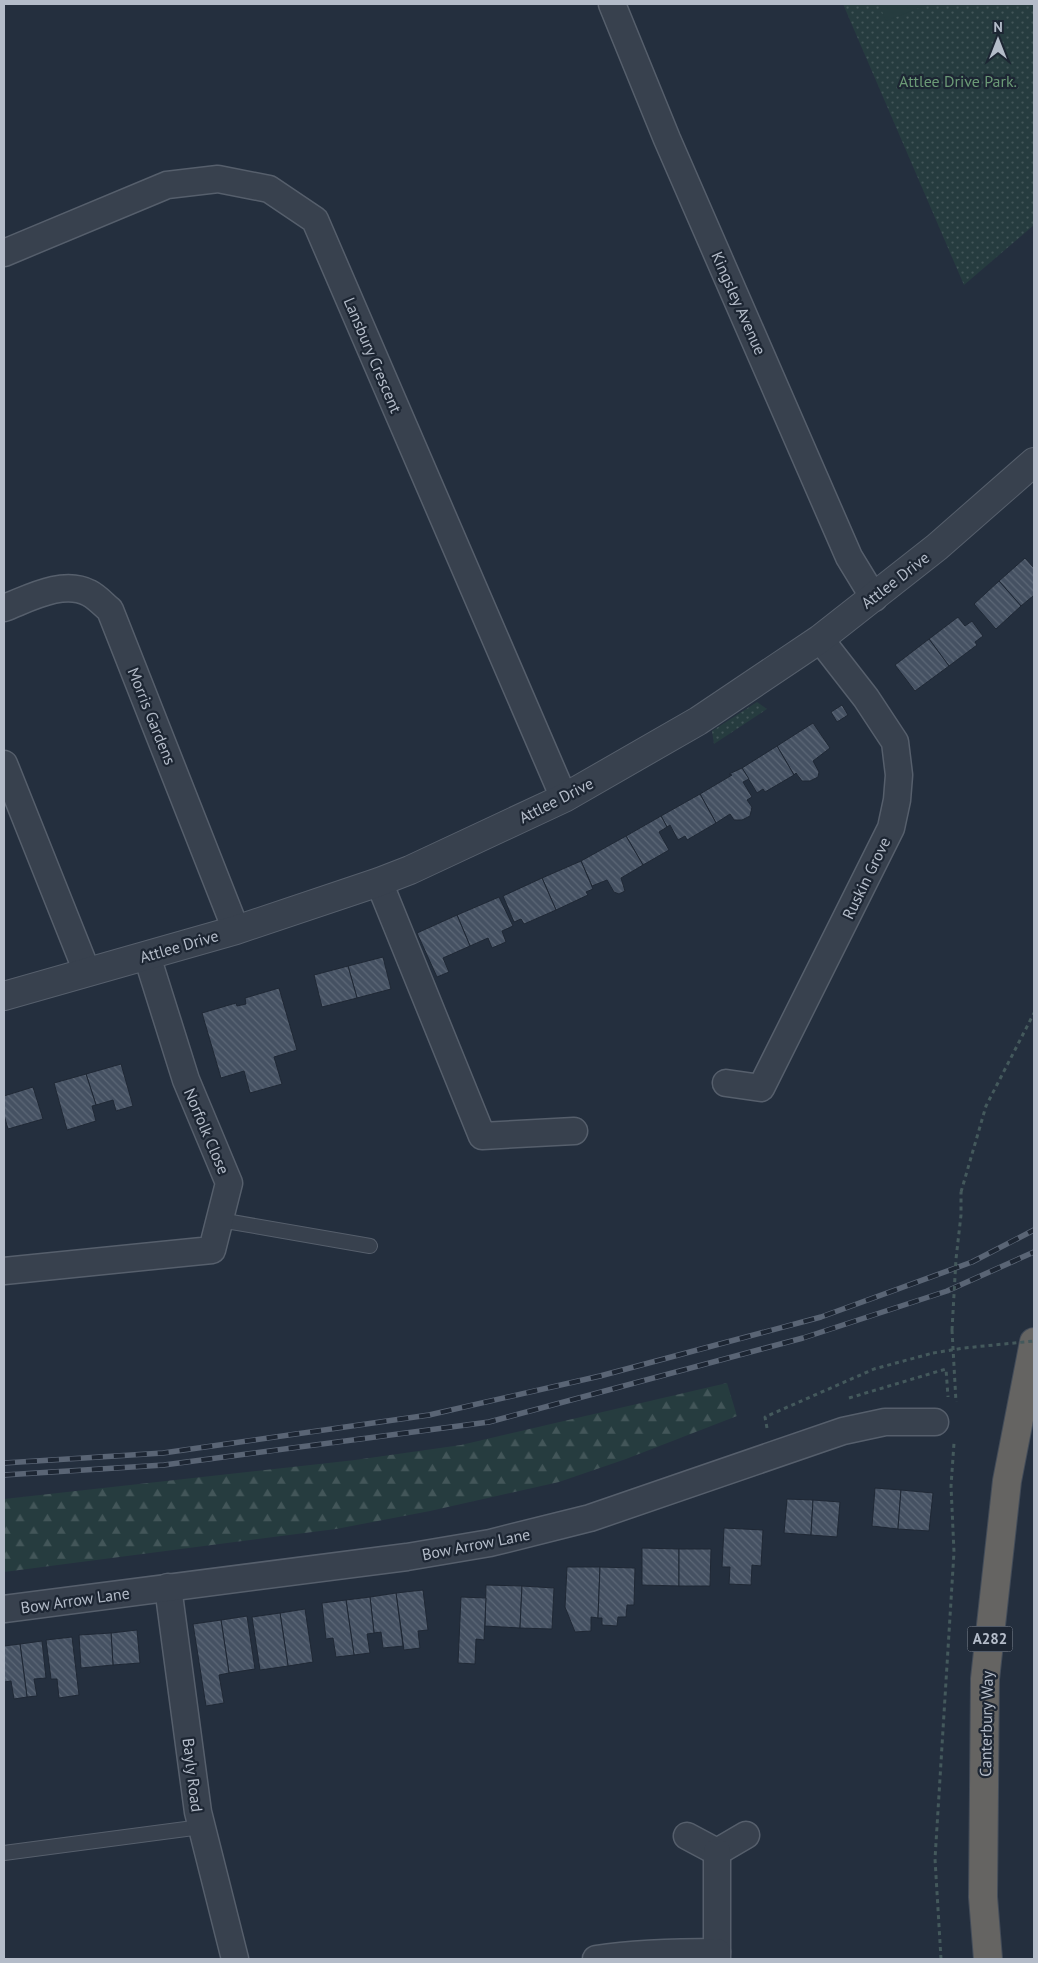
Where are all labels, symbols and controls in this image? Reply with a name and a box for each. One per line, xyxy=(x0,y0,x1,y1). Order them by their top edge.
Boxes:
north arrow xyxy=(973,15,1023,65)
text: N xyxy=(993,18,1003,36)
park label: Attlee Drive Park. xyxy=(899,71,1017,91)
street label: Kingsley Avenue xyxy=(707,248,771,358)
street label: Lansbury Crescent xyxy=(340,294,407,416)
street label: Attlee Drive xyxy=(857,547,933,613)
street label: Morris Gardens xyxy=(123,665,181,768)
street label: Attlee Drive xyxy=(515,773,597,827)
street label: Ruskin Grove xyxy=(838,834,894,922)
street label: Attlee Drive xyxy=(137,925,221,967)
street label: Norfolk Close xyxy=(180,1085,234,1177)
street label: Bow Arrow Lane xyxy=(420,1524,532,1564)
street label: Bow Arrow Lane xyxy=(19,1582,131,1618)
road number: A282 xyxy=(968,1626,1012,1652)
street label: Canterbury Way xyxy=(975,1670,997,1777)
street label: Bayly Road xyxy=(179,1737,207,1813)

